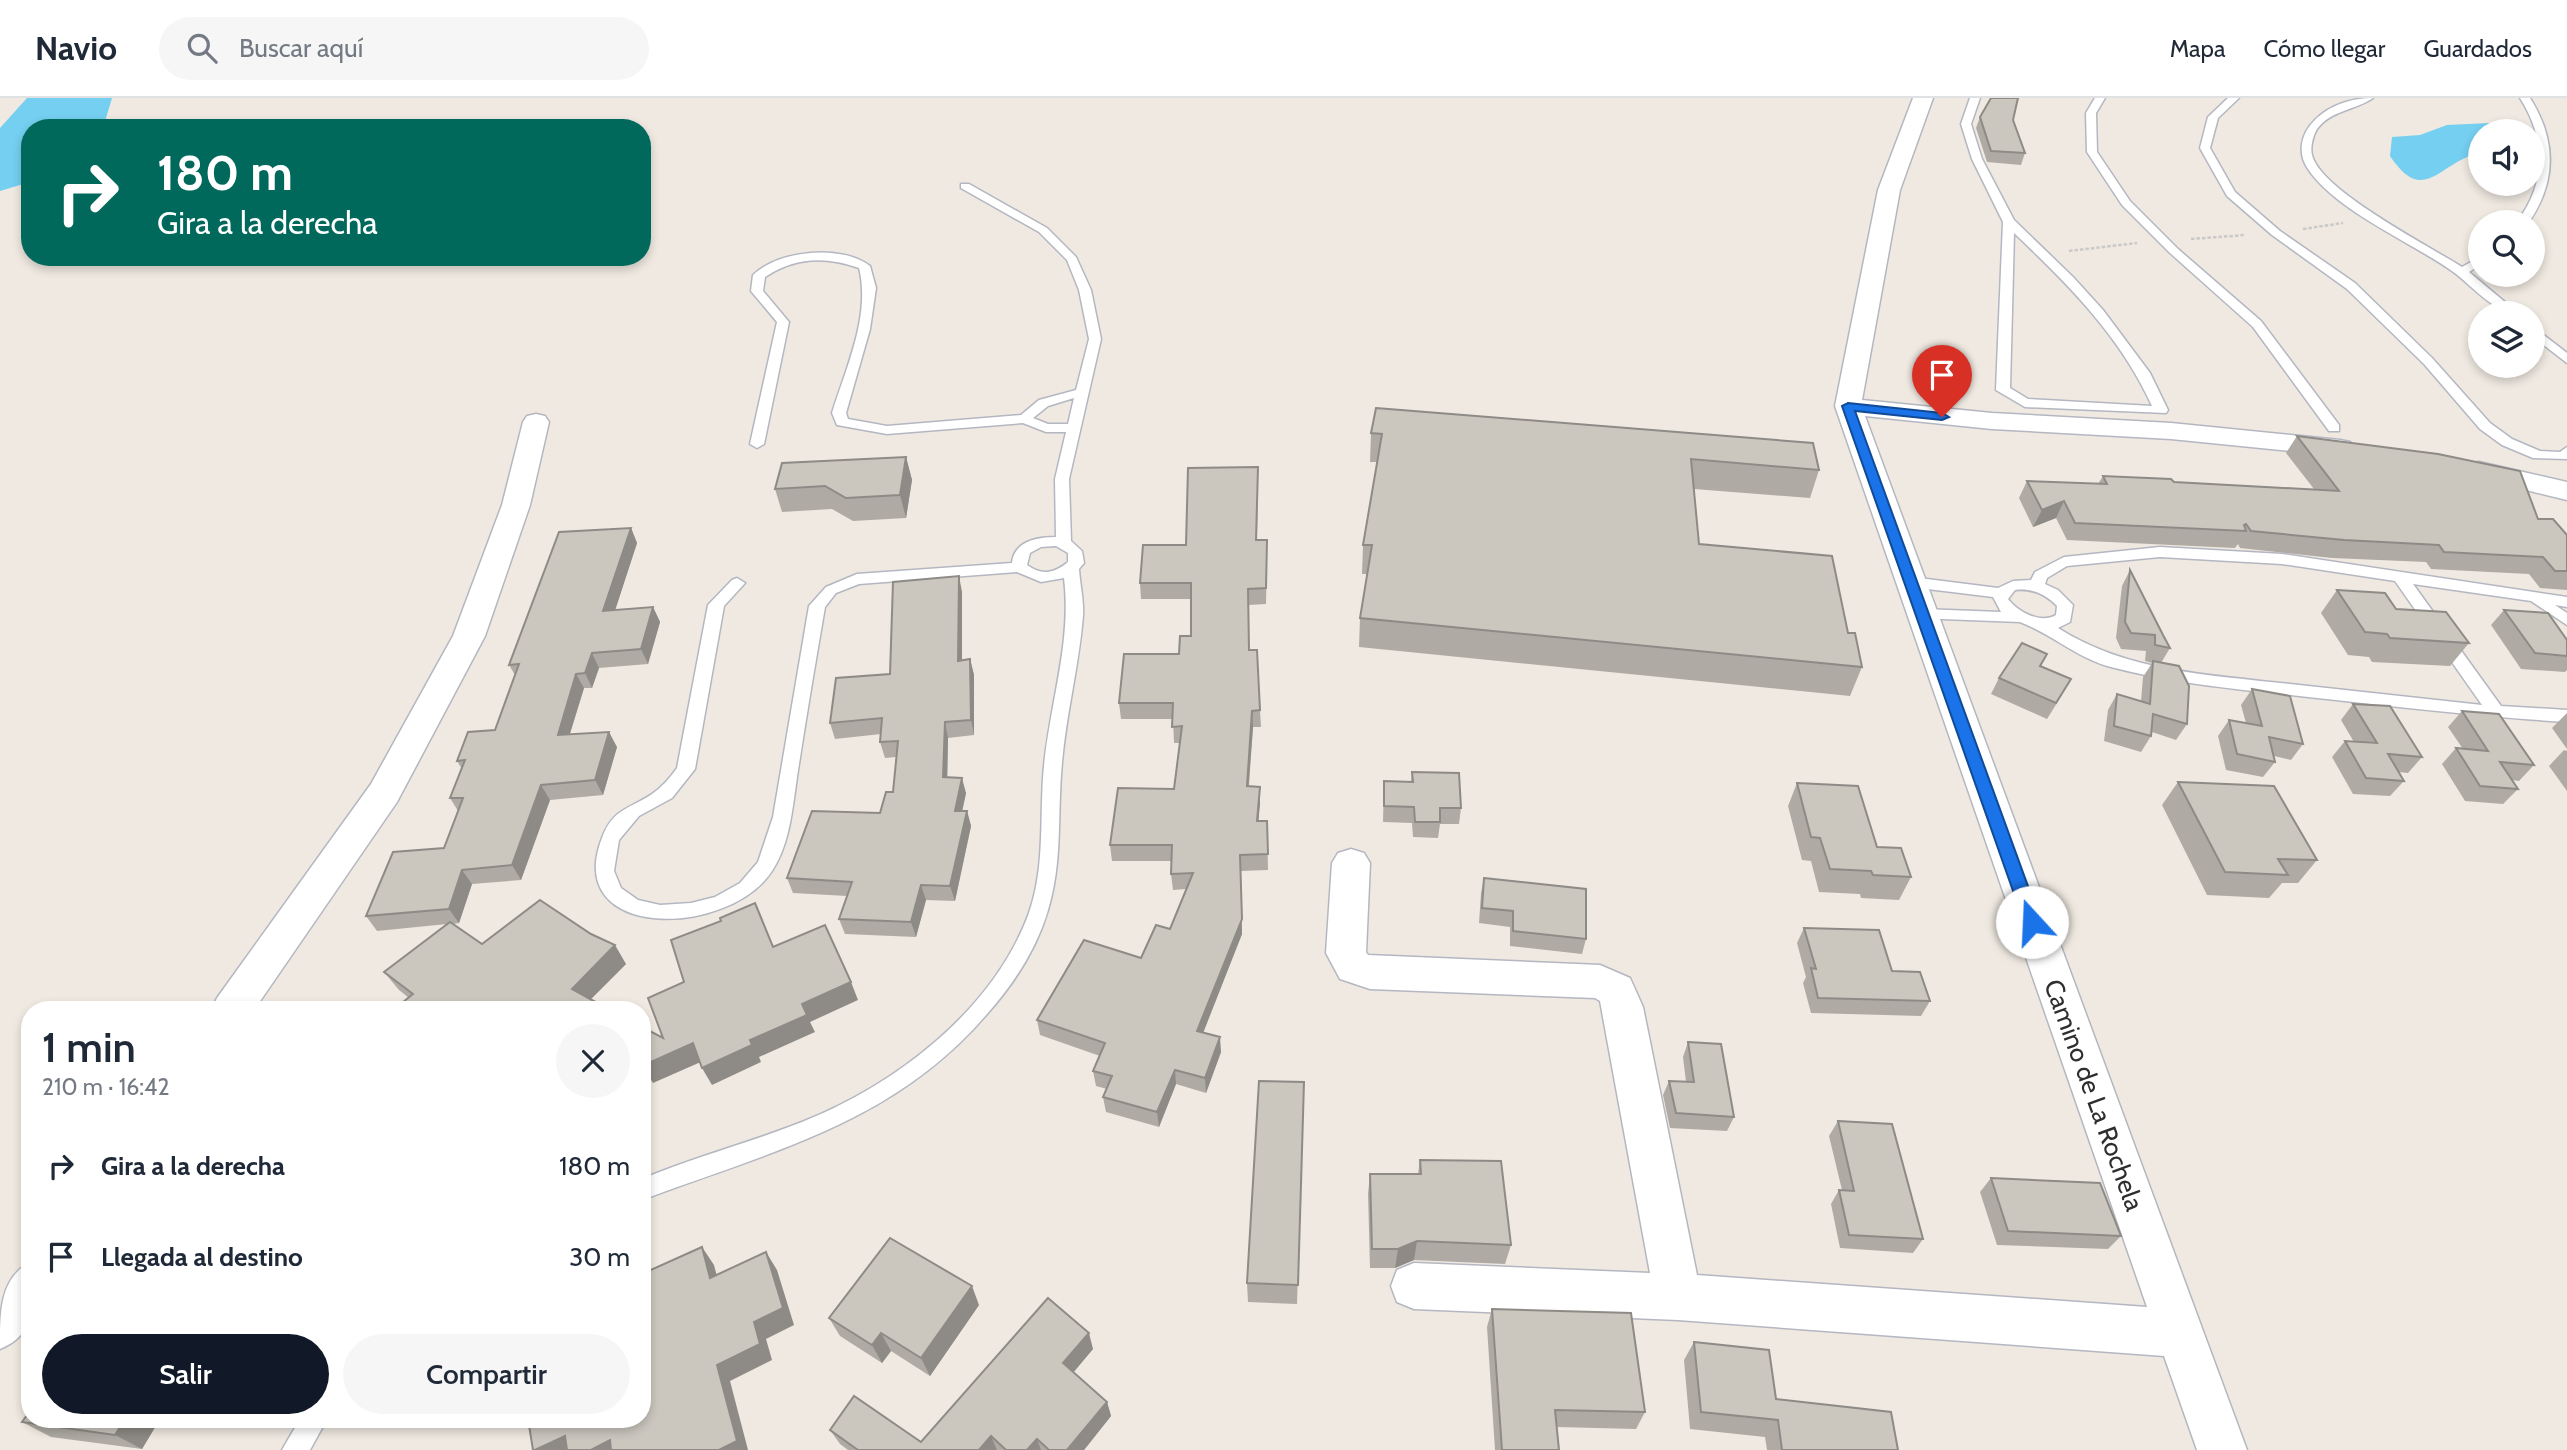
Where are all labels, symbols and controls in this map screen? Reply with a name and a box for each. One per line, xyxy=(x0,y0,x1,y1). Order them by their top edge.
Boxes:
search box xyxy=(159,17,649,80)
text: Navio xyxy=(35,28,117,68)
icon: search xyxy=(183,29,221,67)
text: Buscar aquí xyxy=(239,32,363,64)
text: Mapa xyxy=(2170,34,2226,63)
text: Cómo llegar xyxy=(2264,34,2385,63)
text: Guardados xyxy=(2423,34,2532,63)
map controls xyxy=(2468,119,2545,378)
button: sound xyxy=(2468,119,2545,196)
text: 180 m xyxy=(157,143,293,202)
icon: right xyxy=(42,147,133,238)
text: Gira a la derecha xyxy=(157,203,378,242)
button: search xyxy=(2468,210,2545,287)
button: layers xyxy=(2468,301,2545,378)
pin xyxy=(1912,345,1972,417)
icon: arrive xyxy=(1923,356,1961,394)
position arrow xyxy=(1995,885,2069,959)
street label: Camino de La Rochela xyxy=(2037,975,2151,1215)
text: 1 min xyxy=(42,1021,136,1073)
button: close xyxy=(556,1024,630,1098)
text: 210 m · 16:42 xyxy=(42,1073,169,1101)
icon: right xyxy=(42,1147,80,1185)
text: Gira a la derecha xyxy=(101,1150,285,1182)
text: 180 m xyxy=(559,1150,630,1182)
icon: arrive xyxy=(42,1238,80,1276)
text: Llegada al destino xyxy=(101,1241,303,1273)
text: 30 m xyxy=(569,1241,630,1273)
button: Salir xyxy=(42,1334,329,1414)
button: Compartir xyxy=(343,1334,630,1414)

